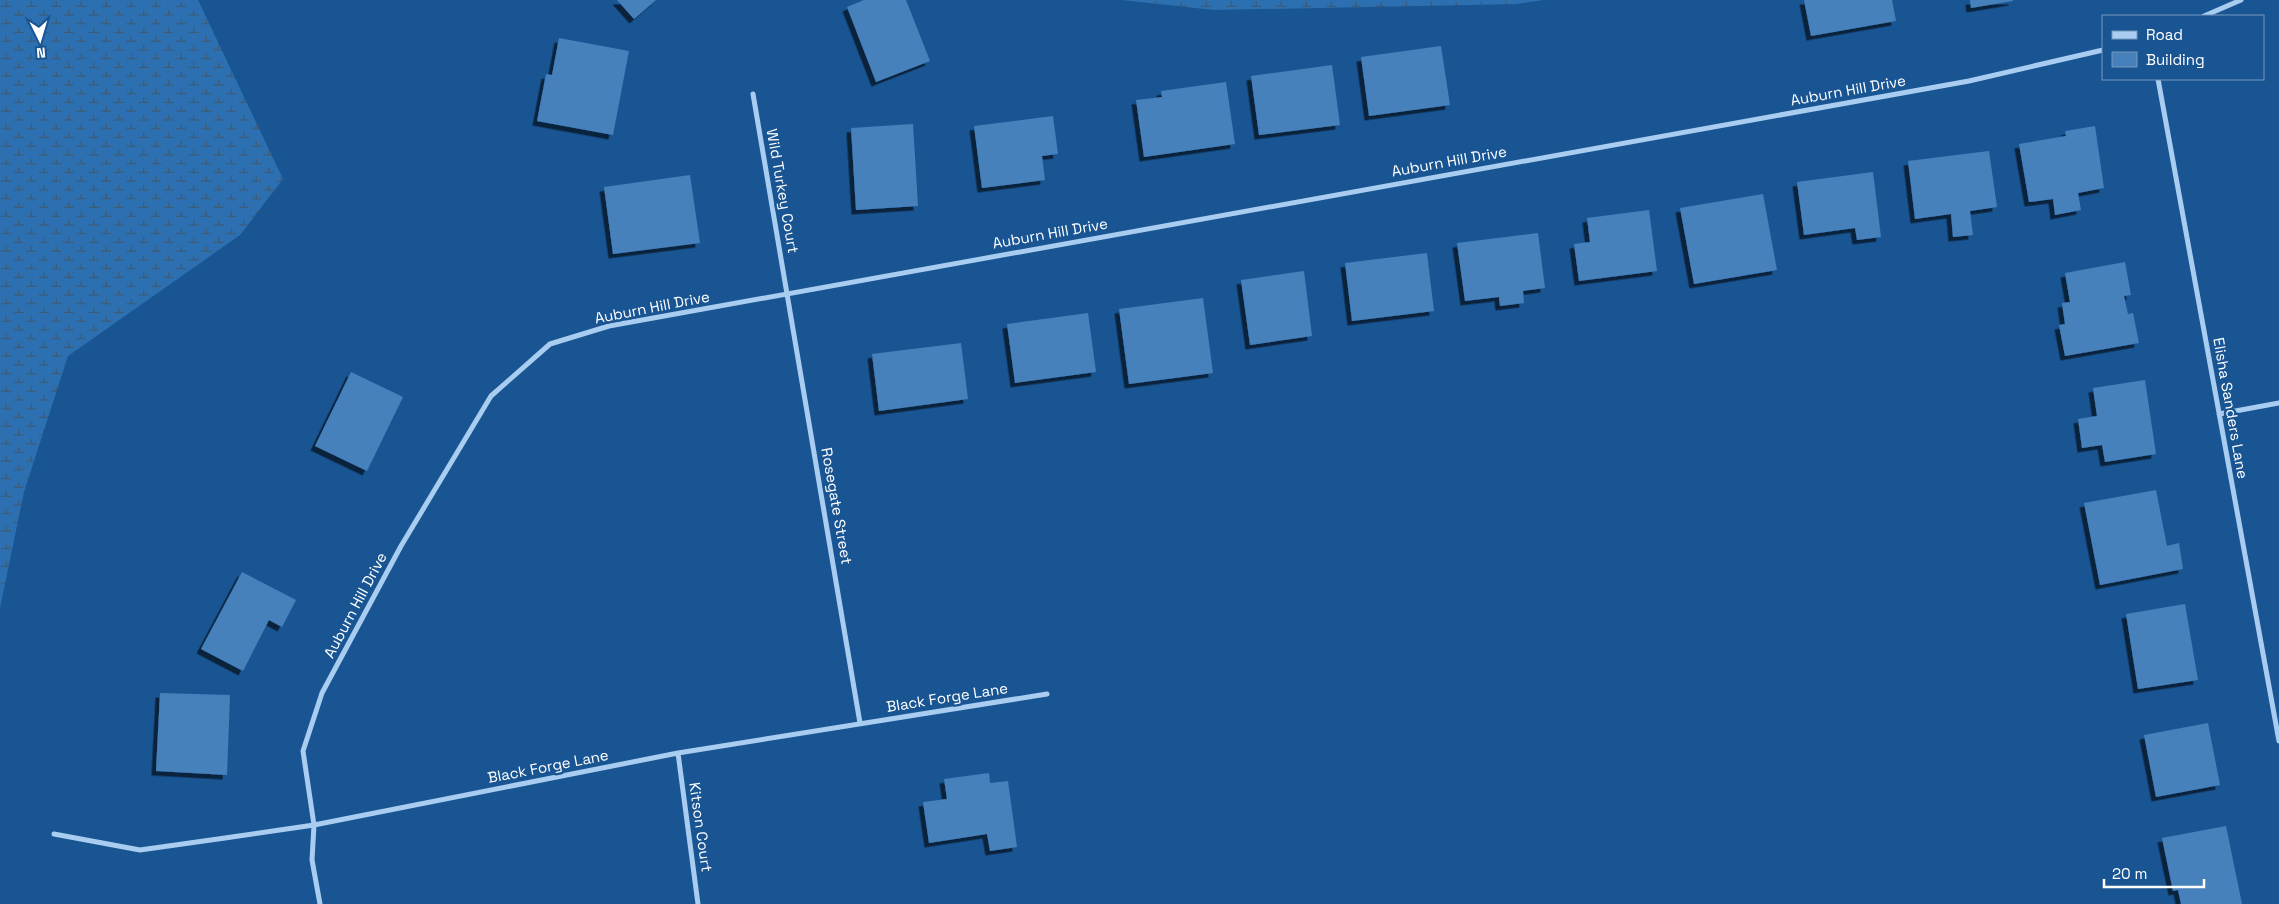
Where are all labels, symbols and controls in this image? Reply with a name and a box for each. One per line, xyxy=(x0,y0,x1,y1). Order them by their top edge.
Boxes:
north arrow xyxy=(15,15,65,65)
legend xyxy=(2102,15,2264,80)
text: Road xyxy=(2146,25,2183,44)
text: N xyxy=(36,44,47,62)
text: Building xyxy=(2146,50,2205,69)
street label: Auburn Hill Drive xyxy=(1789,70,1907,110)
street label: Wild Turkey Court xyxy=(763,127,803,255)
street label: Auburn Hill Drive xyxy=(1390,141,1508,181)
street label: Auburn Hill Drive xyxy=(991,213,1109,253)
street label: Auburn Hill Drive xyxy=(593,287,711,327)
street label: Elisha Sanders Lane xyxy=(2209,336,2253,480)
street label: Rosegate Street xyxy=(817,446,857,566)
street label: Auburn Hill Drive xyxy=(319,549,391,661)
street label: Black Forge Lane xyxy=(885,678,1009,716)
street label: Black Forge Lane xyxy=(486,745,610,787)
street label: Kitson Court xyxy=(685,781,717,873)
scale bar xyxy=(2104,856,2204,888)
text: 20 m xyxy=(2112,864,2147,883)

